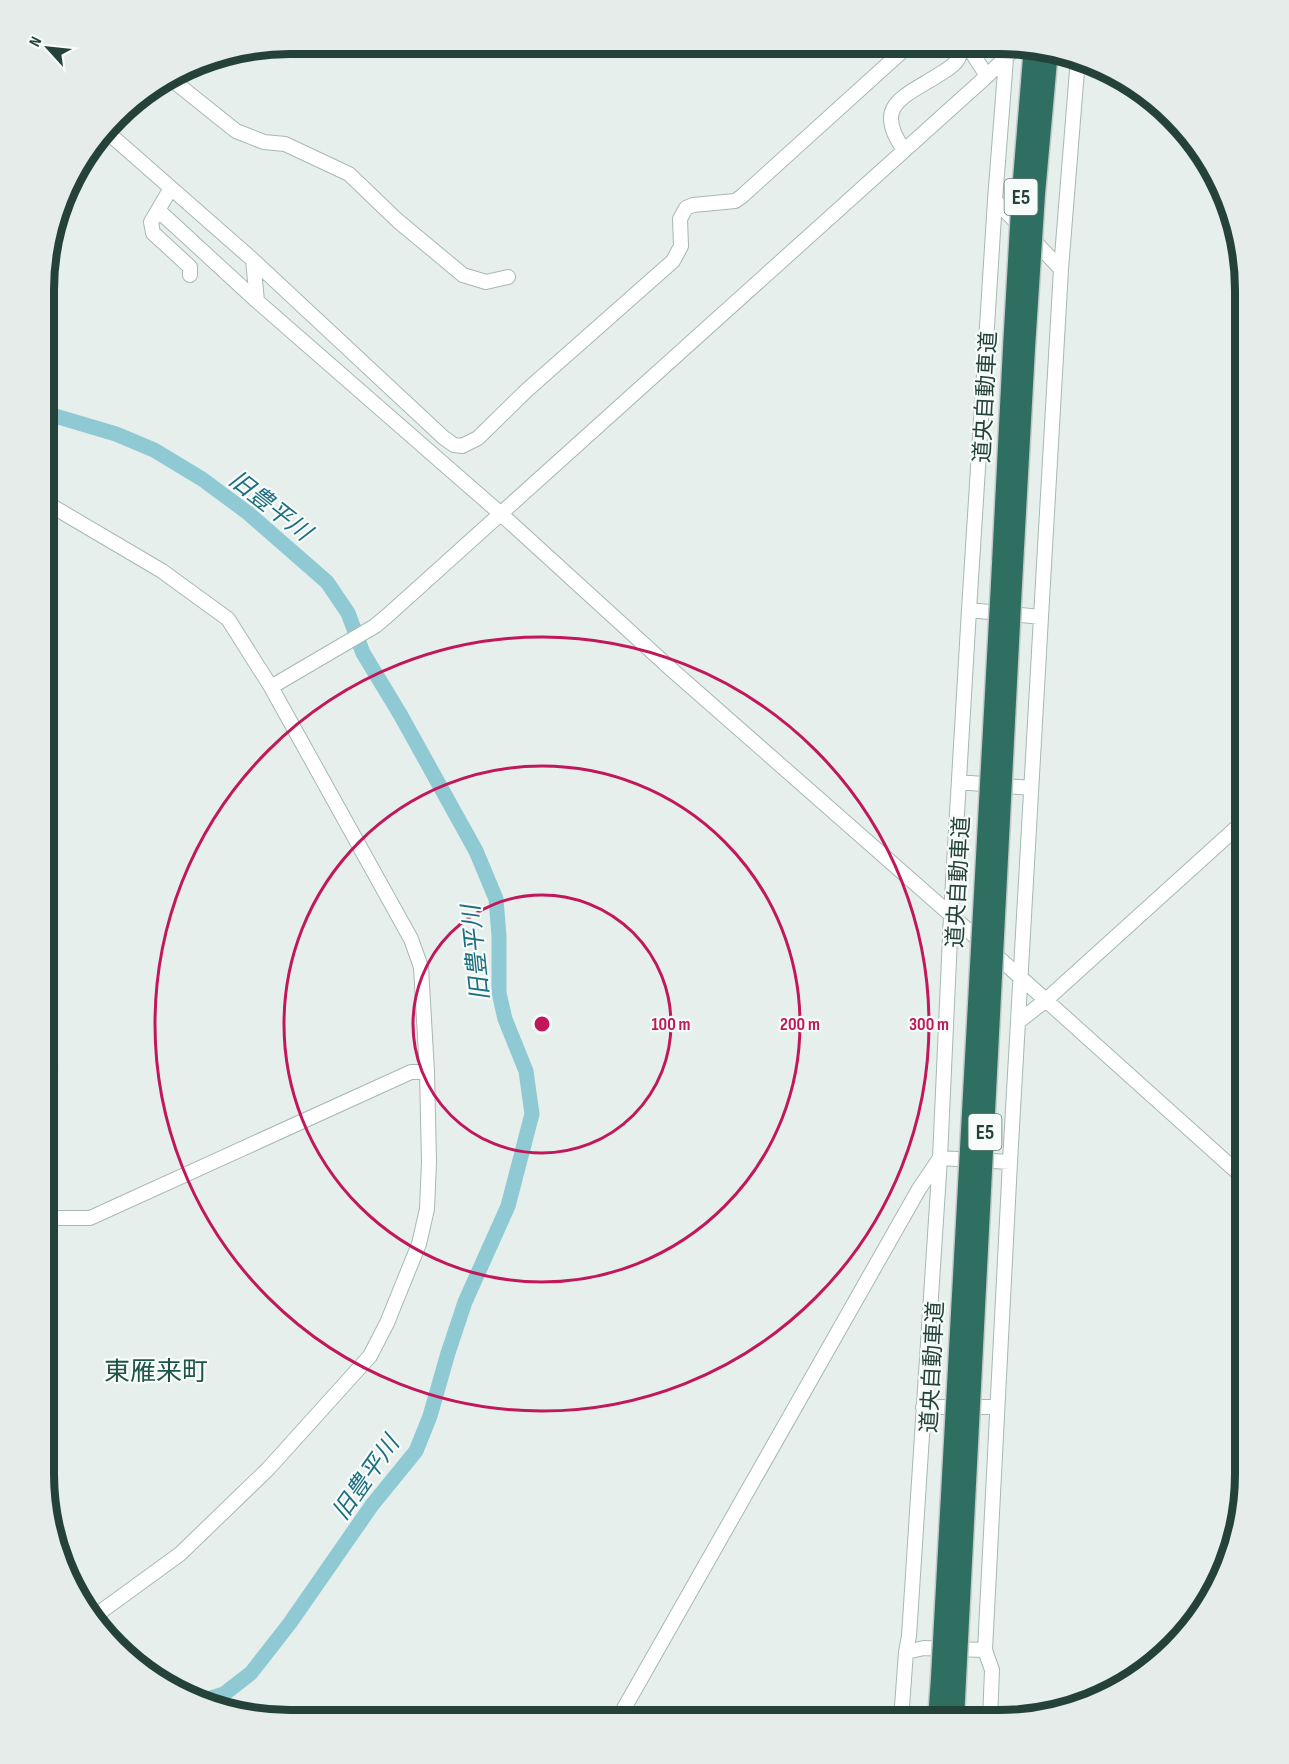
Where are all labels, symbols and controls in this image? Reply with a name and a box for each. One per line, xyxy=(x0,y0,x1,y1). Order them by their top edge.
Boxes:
north arrow xyxy=(18,18,78,78)
text: N xyxy=(26,34,46,50)
road number: E5 xyxy=(1004,179,1038,215)
street label: 道央自動車道 xyxy=(969,330,1003,464)
water label: 旧豊平川 xyxy=(223,465,319,549)
street label: 道央自動車道 xyxy=(942,815,976,949)
water label: 旧豊平川 xyxy=(456,901,495,1002)
centre of rings xyxy=(532,1014,552,1034)
text: 100 m xyxy=(652,1014,691,1035)
text: 200 m xyxy=(780,1014,820,1035)
text: 300 m xyxy=(909,1014,949,1035)
road number: E5 xyxy=(968,1114,1002,1150)
street label: 道央自動車道 xyxy=(916,1300,950,1434)
district label: 東雁来町 xyxy=(104,1357,208,1388)
water label: 旧豊平川 xyxy=(327,1428,407,1526)

